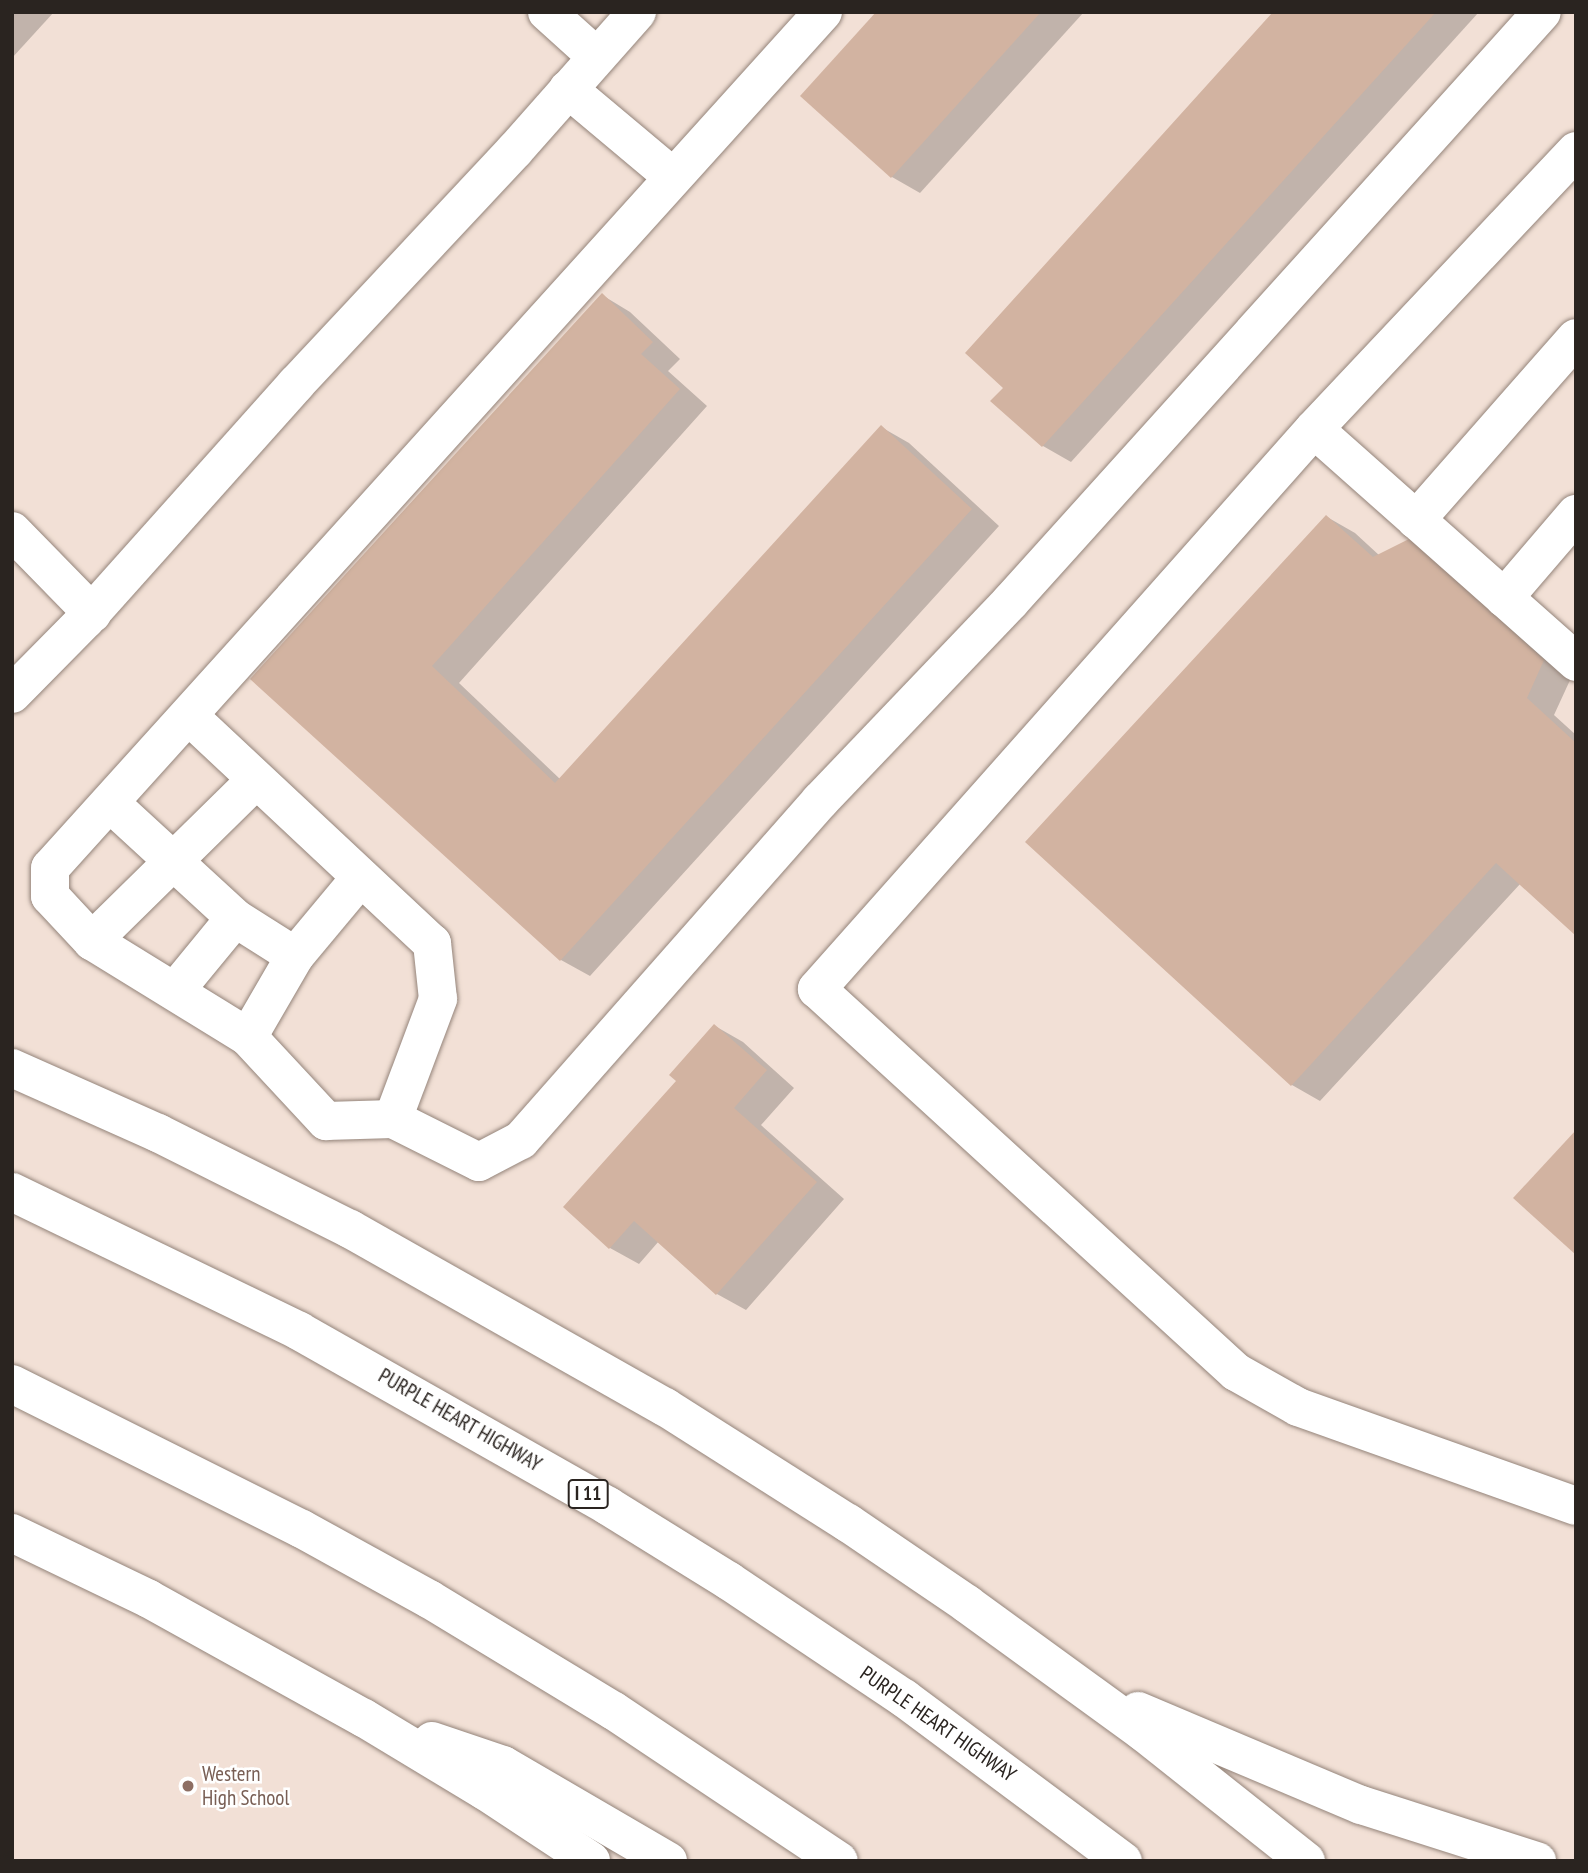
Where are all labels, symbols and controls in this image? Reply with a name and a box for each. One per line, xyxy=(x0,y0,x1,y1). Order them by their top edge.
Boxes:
street label: PURPLE HEART HIGHWAY xyxy=(374,1363,546,1477)
road number: I 11 xyxy=(567,1478,609,1510)
street label: PURPLE HEART HIGHWAY xyxy=(855,1661,1021,1787)
place label: Western High School xyxy=(202,1761,289,1811)
marker: Western High School xyxy=(180,1778,196,1794)

